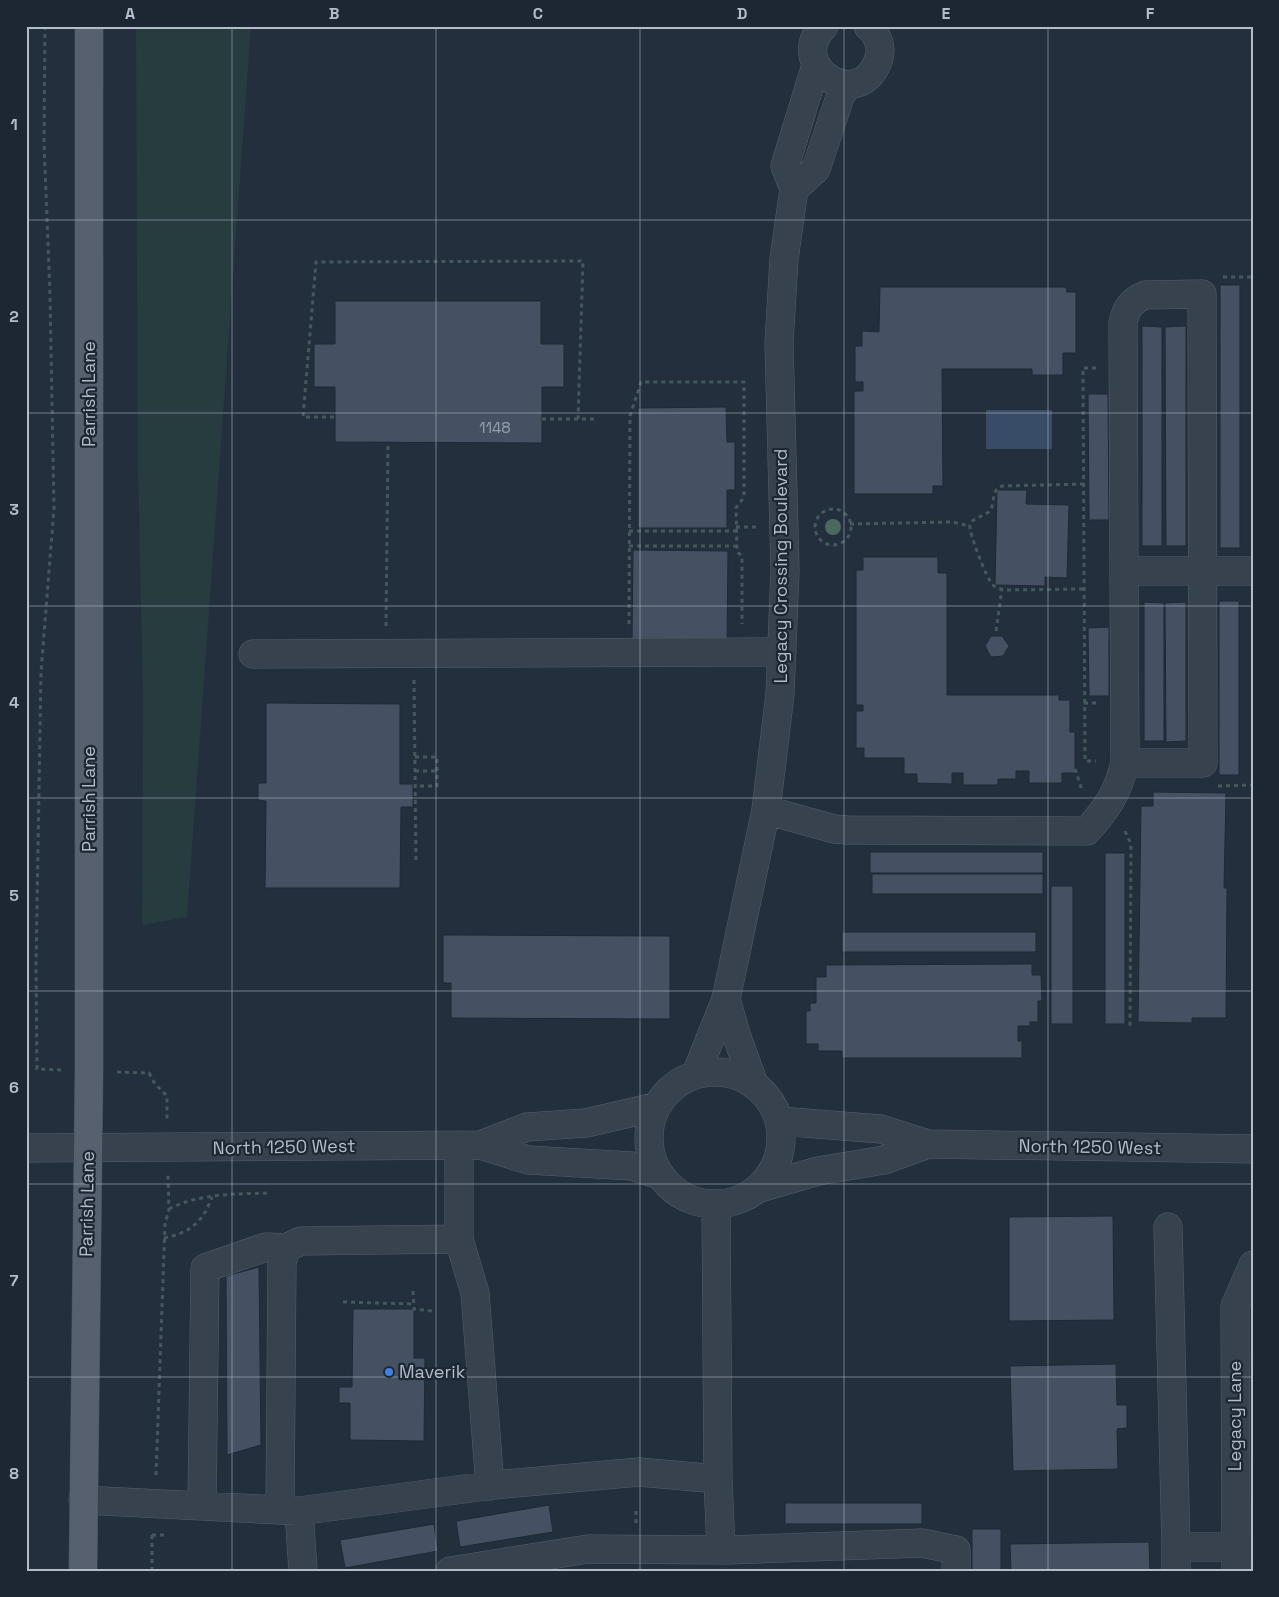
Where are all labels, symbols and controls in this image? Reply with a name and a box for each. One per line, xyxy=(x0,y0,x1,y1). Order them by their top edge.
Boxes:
text: A xyxy=(125,3,135,24)
text: B xyxy=(329,3,339,24)
text: C xyxy=(533,3,543,24)
text: D xyxy=(737,3,747,24)
text: E xyxy=(942,3,951,24)
text: F xyxy=(1146,3,1155,24)
text: 1 xyxy=(10,114,18,135)
text: 2 xyxy=(9,306,19,327)
street label: Parrish Lane xyxy=(77,341,100,447)
house number: 1148 xyxy=(479,418,511,437)
street label: Legacy Crossing Boulevard xyxy=(769,449,792,683)
text: 3 xyxy=(9,499,19,520)
text: 4 xyxy=(9,692,19,713)
street label: Parrish Lane xyxy=(77,746,100,852)
text: 5 xyxy=(9,885,19,906)
text: 6 xyxy=(9,1077,19,1098)
street label: North 1250 West xyxy=(212,1134,356,1159)
street label: North 1250 West xyxy=(1018,1134,1162,1159)
street label: Parrish Lane xyxy=(74,1151,99,1257)
text: 7 xyxy=(10,1270,19,1291)
place label: Maverik xyxy=(399,1360,466,1383)
street label: Legacy Lane xyxy=(1223,1361,1246,1471)
marker: Maverik xyxy=(383,1366,395,1378)
text: 8 xyxy=(9,1463,19,1484)

